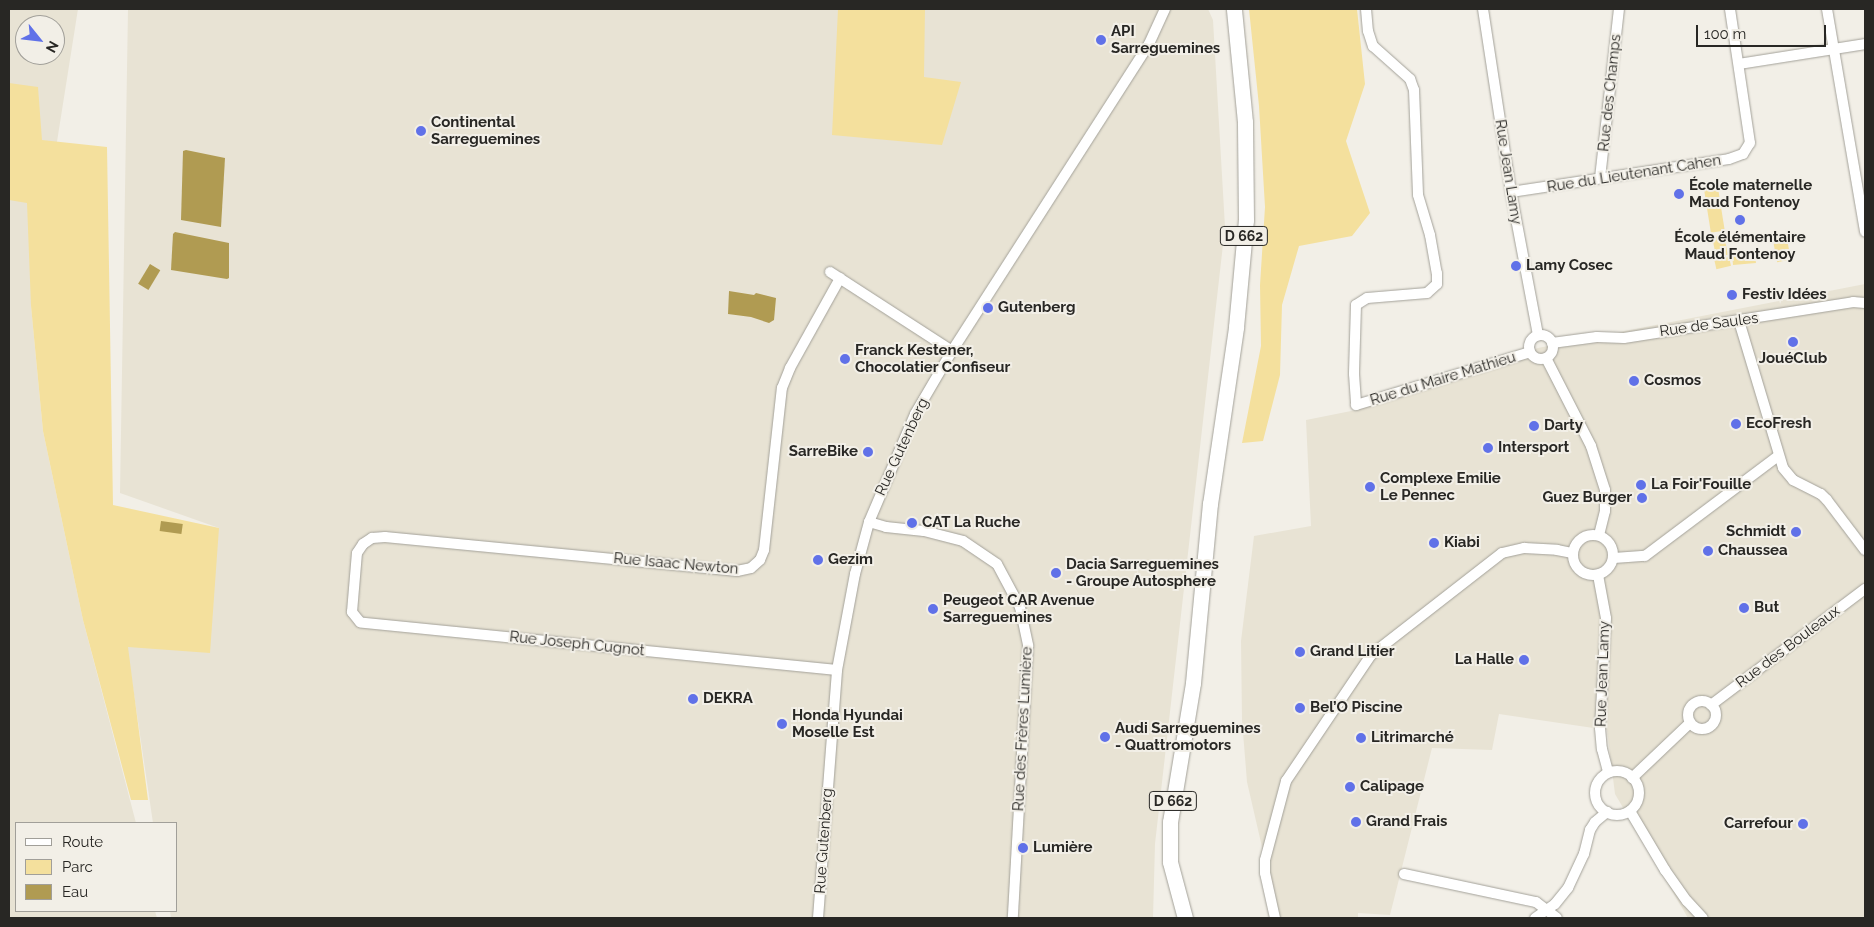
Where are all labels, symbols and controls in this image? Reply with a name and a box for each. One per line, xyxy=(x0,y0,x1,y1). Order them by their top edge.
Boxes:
north arrow xyxy=(15,15,65,65)
scale bar xyxy=(1699,15,1829,47)
place label: API Sarreguemines xyxy=(1111,22,1220,57)
text: 100 m xyxy=(1704,25,1746,43)
street label: Rue des Champs xyxy=(1595,33,1625,153)
marker: API Sarreguemines xyxy=(1095,34,1107,46)
text: N xyxy=(43,38,62,55)
place label: Continental Sarreguemines xyxy=(431,113,540,148)
street label: Rue Jean Lamy xyxy=(1491,118,1525,226)
marker: Continental Sarreguemines xyxy=(415,125,427,137)
street label: Rue du Lieutenant Cahen xyxy=(1546,151,1722,197)
place label: École maternelle Maud Fontenoy xyxy=(1689,176,1812,211)
marker: École maternelle Maud Fontenoy xyxy=(1673,188,1685,200)
marker: École élémentaire Maud Fontenoy xyxy=(1734,214,1746,226)
road number: D 662 xyxy=(1219,225,1269,248)
place label: École élémentaire Maud Fontenoy xyxy=(1674,228,1806,263)
place label: Lamy Cosec xyxy=(1526,257,1613,275)
marker: Lamy Cosec xyxy=(1510,260,1522,272)
place label: Festiv Idées xyxy=(1742,286,1827,304)
marker: Festiv Idées xyxy=(1726,289,1738,301)
place label: Gutenberg xyxy=(998,299,1076,317)
marker: Gutenberg xyxy=(982,302,994,314)
street label: Rue de Saules xyxy=(1658,309,1760,341)
marker: JouéClub xyxy=(1787,336,1799,348)
place label: Franck Kestener, Chocolatier Confiseur xyxy=(855,341,1011,376)
street label: Rue du Maire Mathieu xyxy=(1368,348,1518,410)
place label: JouéClub xyxy=(1759,350,1827,368)
marker: Franck Kestener, Chocolatier Confiseur xyxy=(839,353,851,365)
place label: Cosmos xyxy=(1644,372,1701,390)
marker: Cosmos xyxy=(1628,375,1640,387)
street label: Rue Gutenberg xyxy=(872,395,932,499)
place label: EcoFresh xyxy=(1746,415,1812,433)
place label: Darty xyxy=(1544,417,1583,435)
marker: EcoFresh xyxy=(1730,418,1742,430)
marker: Darty xyxy=(1528,420,1540,432)
place label: Intersport xyxy=(1498,439,1569,457)
marker: Intersport xyxy=(1482,442,1494,454)
place label: SarreBike xyxy=(789,443,858,461)
marker: SarreBike xyxy=(862,446,874,458)
place label: Complexe Emilie Le Pennec xyxy=(1380,469,1501,504)
place label: La Foir'Fouille xyxy=(1651,476,1751,494)
marker: La Foir'Fouille xyxy=(1635,479,1647,491)
marker: Complexe Emilie Le Pennec xyxy=(1364,481,1376,493)
place label: Guez Burger xyxy=(1542,489,1632,507)
marker: Guez Burger xyxy=(1636,492,1648,504)
place label: CAT La Ruche xyxy=(922,514,1021,532)
marker: CAT La Ruche xyxy=(906,517,918,529)
place label: Schmidt xyxy=(1726,523,1786,541)
marker: Schmidt xyxy=(1790,526,1802,538)
place label: Kiabi xyxy=(1444,534,1480,552)
marker: Kiabi xyxy=(1428,537,1440,549)
place label: Chaussea xyxy=(1718,542,1788,560)
marker: Chaussea xyxy=(1702,545,1714,557)
street label: Rue Isaac Newton xyxy=(613,550,739,578)
place label: Gezim xyxy=(828,551,873,569)
marker: Gezim xyxy=(812,554,824,566)
place label: Dacia Sarreguemines - Groupe Autosphere xyxy=(1066,555,1219,590)
marker: Dacia Sarreguemines - Groupe Autosphere xyxy=(1050,567,1062,579)
place label: Peugeot CAR Avenue Sarreguemines xyxy=(943,591,1095,626)
place label: But xyxy=(1754,599,1779,617)
street label: Rue des Bouleaux xyxy=(1732,602,1844,692)
marker: But xyxy=(1738,602,1750,614)
marker: Peugeot CAR Avenue Sarreguemines xyxy=(927,603,939,615)
street label: Rue Jean Lamy xyxy=(1592,620,1614,728)
street label: Rue Joseph Cugnot xyxy=(508,628,646,660)
place label: Grand Litier xyxy=(1310,643,1395,661)
street label: Rue des Frères Lumière xyxy=(1010,646,1036,812)
marker: Grand Litier xyxy=(1294,646,1306,658)
place label: La Halle xyxy=(1455,651,1514,669)
marker: La Halle xyxy=(1518,654,1530,666)
place label: DEKRA xyxy=(703,690,753,708)
marker: DEKRA xyxy=(687,693,699,705)
place label: Bel’O Piscine xyxy=(1310,699,1402,717)
marker: Bel’O Piscine xyxy=(1294,702,1306,714)
place label: Honda Hyundai Moselle Est xyxy=(792,706,903,741)
marker: Honda Hyundai Moselle Est xyxy=(776,718,788,730)
place label: Audi Sarreguemines - Quattromotors xyxy=(1115,719,1261,754)
place label: Litrimarché xyxy=(1371,729,1454,747)
marker: Audi Sarreguemines - Quattromotors xyxy=(1099,731,1111,743)
marker: Litrimarché xyxy=(1355,732,1367,744)
place label: Calipage xyxy=(1360,778,1424,796)
marker: Calipage xyxy=(1344,781,1356,793)
street label: Rue Gutenberg xyxy=(811,788,837,894)
road number: D 662 xyxy=(1148,789,1198,812)
place label: Grand Frais xyxy=(1366,813,1447,831)
place label: Carrefour xyxy=(1724,815,1793,833)
marker: Grand Frais xyxy=(1350,816,1362,828)
marker: Carrefour xyxy=(1797,818,1809,830)
legend xyxy=(15,822,178,912)
text: Route xyxy=(62,833,103,851)
place label: Lumière xyxy=(1033,839,1092,857)
marker: Lumière xyxy=(1017,842,1029,854)
text: Parc xyxy=(62,858,93,876)
text: Eau xyxy=(62,883,88,901)

